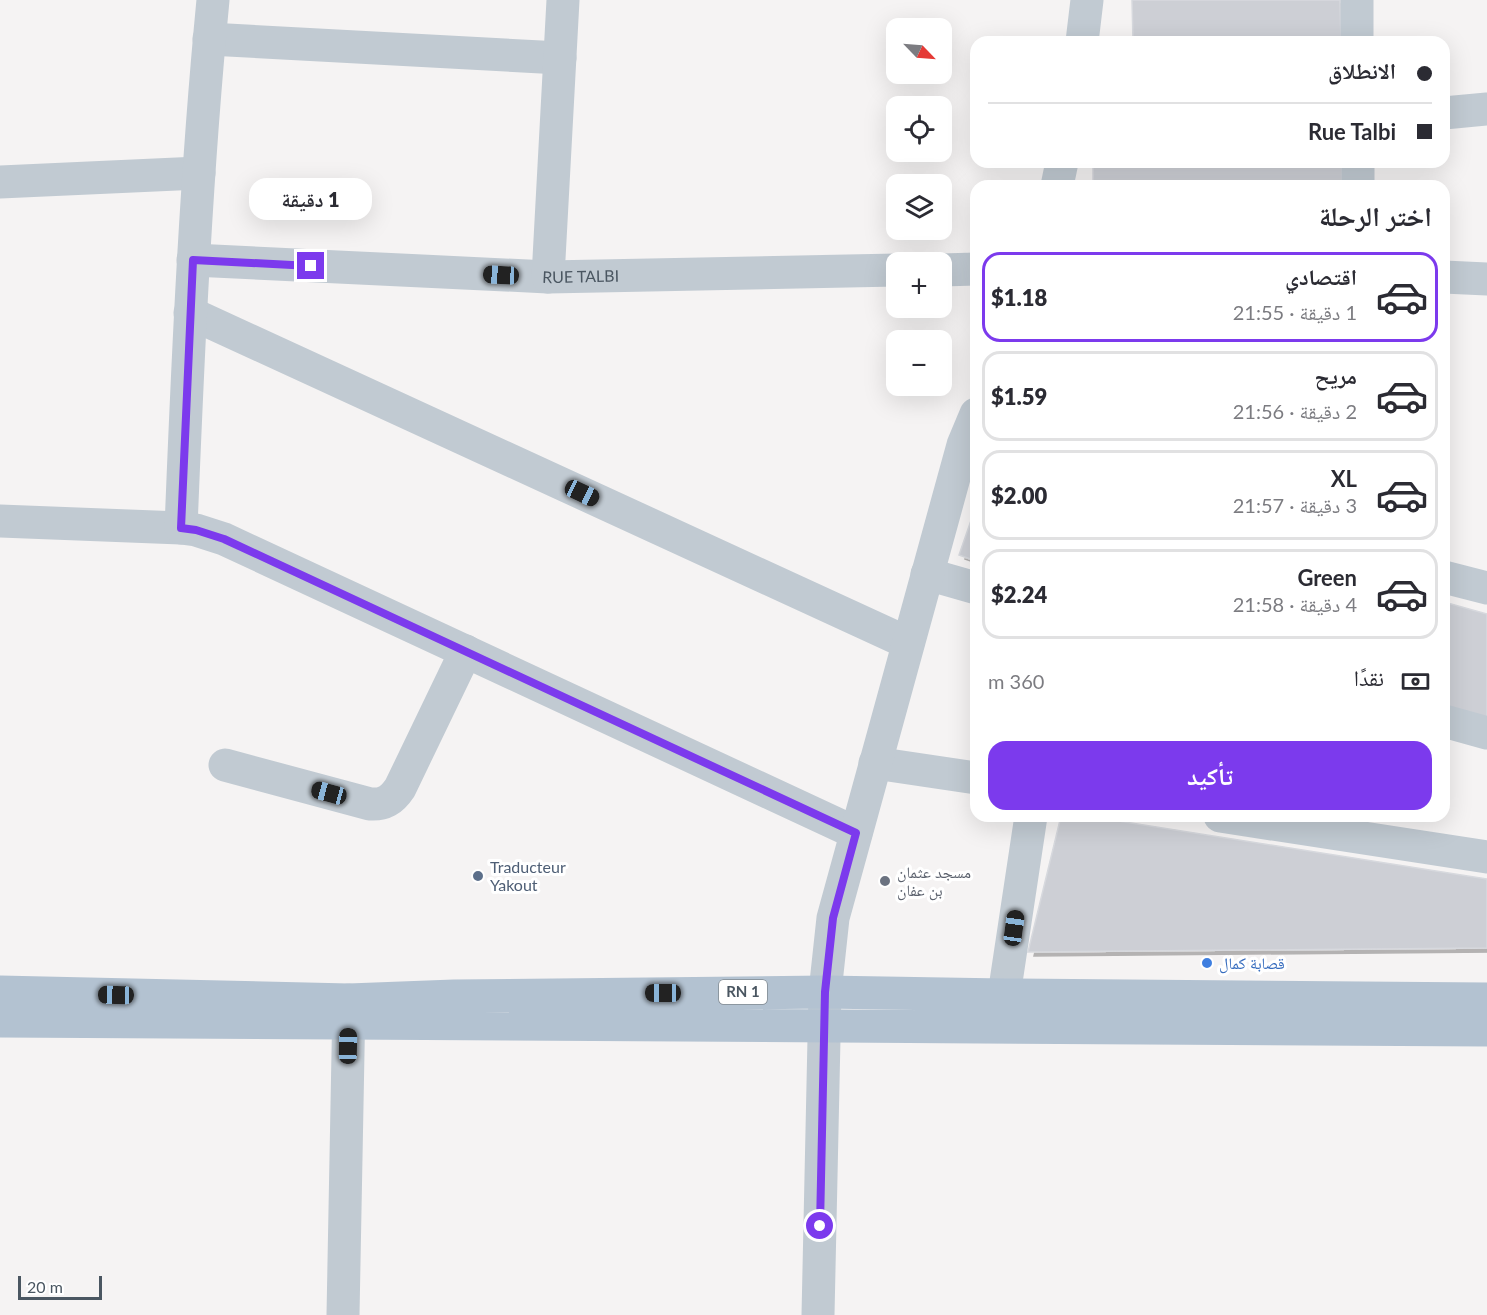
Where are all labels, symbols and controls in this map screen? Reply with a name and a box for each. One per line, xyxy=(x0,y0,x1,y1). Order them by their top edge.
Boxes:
north arrow xyxy=(886,18,952,84)
map controls xyxy=(886,18,952,396)
text: الانطلاق xyxy=(1328,57,1396,84)
button: locate xyxy=(886,96,952,162)
text: Rue Talbi xyxy=(1308,118,1396,145)
button: layers xyxy=(886,174,952,240)
callout: 1 دقيقة xyxy=(250,179,372,221)
text: 1 دقيقة xyxy=(281,187,340,211)
text: اختر الرحلة xyxy=(1319,199,1432,232)
route end xyxy=(297,252,324,279)
button: + xyxy=(886,252,952,318)
text: اقتصادي xyxy=(1285,263,1357,290)
car xyxy=(483,265,519,285)
street label: RUE TALBI xyxy=(542,266,619,286)
icon: car xyxy=(1375,270,1429,324)
text: $1.18 xyxy=(991,284,1047,311)
text: 1 دقيقة · 21:55 xyxy=(1233,300,1357,324)
button: − xyxy=(886,330,952,396)
text: مريح xyxy=(1314,362,1357,389)
icon: car xyxy=(1375,369,1429,423)
text: $1.59 xyxy=(991,383,1047,410)
text: 2 دقيقة · 21:56 xyxy=(1233,399,1357,423)
text: XL xyxy=(1331,465,1357,492)
icon: car xyxy=(1375,468,1429,522)
car xyxy=(562,477,602,509)
text: $2.00 xyxy=(991,482,1047,509)
text: 3 دقيقة · 21:57 xyxy=(1233,493,1357,517)
text: Green xyxy=(1297,564,1357,591)
icon: car xyxy=(1375,567,1429,621)
text: $2.24 xyxy=(991,581,1047,608)
text: 4 دقيقة · 21:58 xyxy=(1233,592,1357,616)
text: نقدًا xyxy=(1354,664,1384,691)
icon: cash xyxy=(1399,665,1432,698)
text: 360 m xyxy=(988,669,1044,693)
button: تأكيد xyxy=(988,741,1432,810)
car xyxy=(309,780,349,806)
place label: Traducteur Yakout xyxy=(490,857,566,894)
place label: مسجد عثمان بن عفان xyxy=(897,862,971,901)
marker: Traducteur Yakout xyxy=(471,869,485,883)
marker: مسجد عثمان بن عفان xyxy=(878,874,892,888)
car xyxy=(1003,909,1025,947)
place label: قصابة كمال xyxy=(1219,953,1285,974)
marker: قصابة كمال xyxy=(1200,956,1214,970)
road number: RN 1 xyxy=(719,980,767,1004)
car xyxy=(645,984,681,1002)
car xyxy=(98,986,134,1004)
car xyxy=(339,1028,357,1064)
route start xyxy=(806,1212,833,1239)
scale bar xyxy=(18,1273,102,1300)
text: 20 m xyxy=(27,1277,63,1296)

